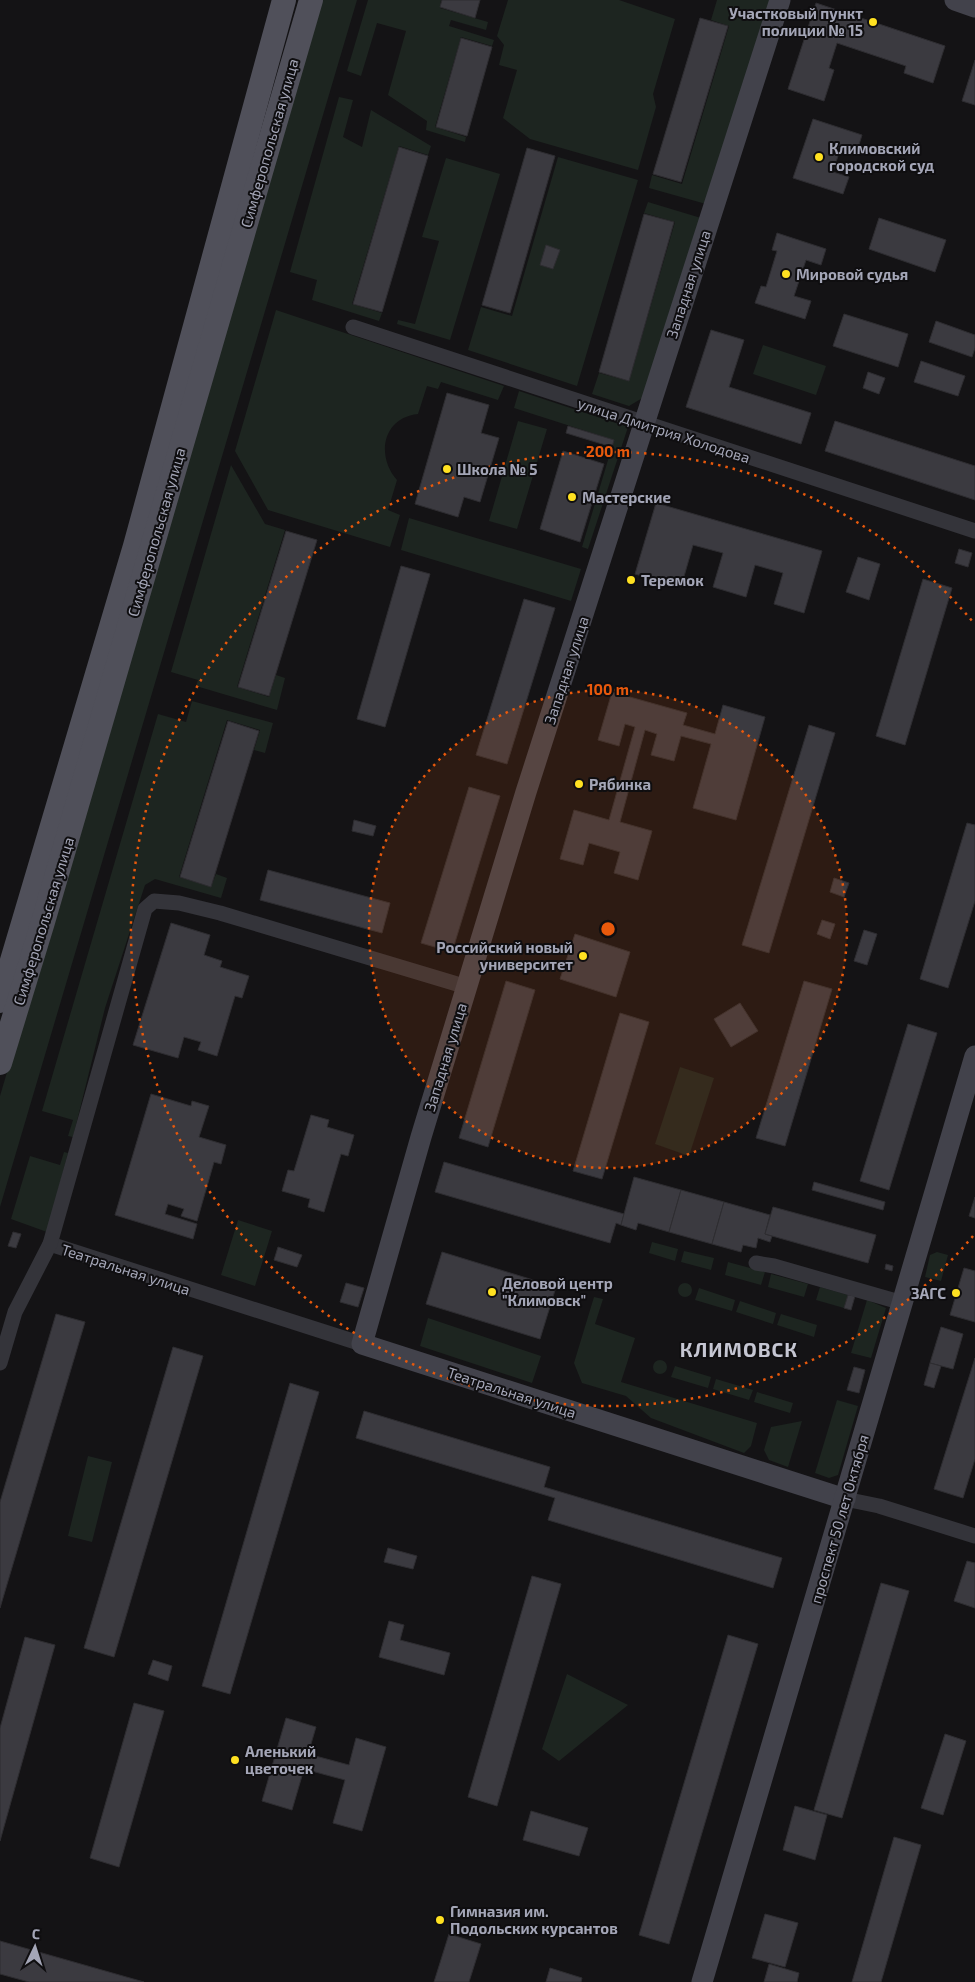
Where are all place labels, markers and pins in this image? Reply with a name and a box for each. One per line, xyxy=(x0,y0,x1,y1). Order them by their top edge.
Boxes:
place label: Участковый пункт полиции № 15 xyxy=(729,4,863,39)
marker: Участковый пункт полиции № 15 xyxy=(867,16,879,28)
place label: Климовский городской суд xyxy=(829,139,935,174)
marker: Климовский городской суд xyxy=(813,151,825,163)
place label: Мировой судья xyxy=(796,265,908,283)
marker: Мировой судья xyxy=(780,268,792,280)
place label: Школа № 5 xyxy=(457,460,538,478)
marker: Школа № 5 xyxy=(441,463,453,475)
place label: Мастерские xyxy=(582,488,671,506)
marker: Мастерские xyxy=(566,491,578,503)
place label: Теремок xyxy=(641,571,704,589)
marker: Теремок xyxy=(625,574,637,586)
place label: Рябинка xyxy=(589,775,651,793)
marker: Рябинка xyxy=(573,778,585,790)
centre of rings xyxy=(599,920,617,938)
place label: Российский новый университет xyxy=(436,938,573,973)
marker: Российский новый университет xyxy=(577,950,589,962)
place label: Деловой центр "Климовск" xyxy=(502,1274,613,1309)
place label: ЗАГС xyxy=(911,1284,946,1302)
marker: Деловой центр "Климовск" xyxy=(486,1286,498,1298)
marker: ЗАГС xyxy=(950,1287,962,1299)
place label: Аленький цветочек xyxy=(245,1742,316,1777)
marker: Аленький цветочек xyxy=(229,1754,241,1766)
place label: Гимназия им. Подольских курсантов xyxy=(450,1902,618,1937)
marker: Гимназия им. Подольских курсантов xyxy=(434,1914,446,1926)

